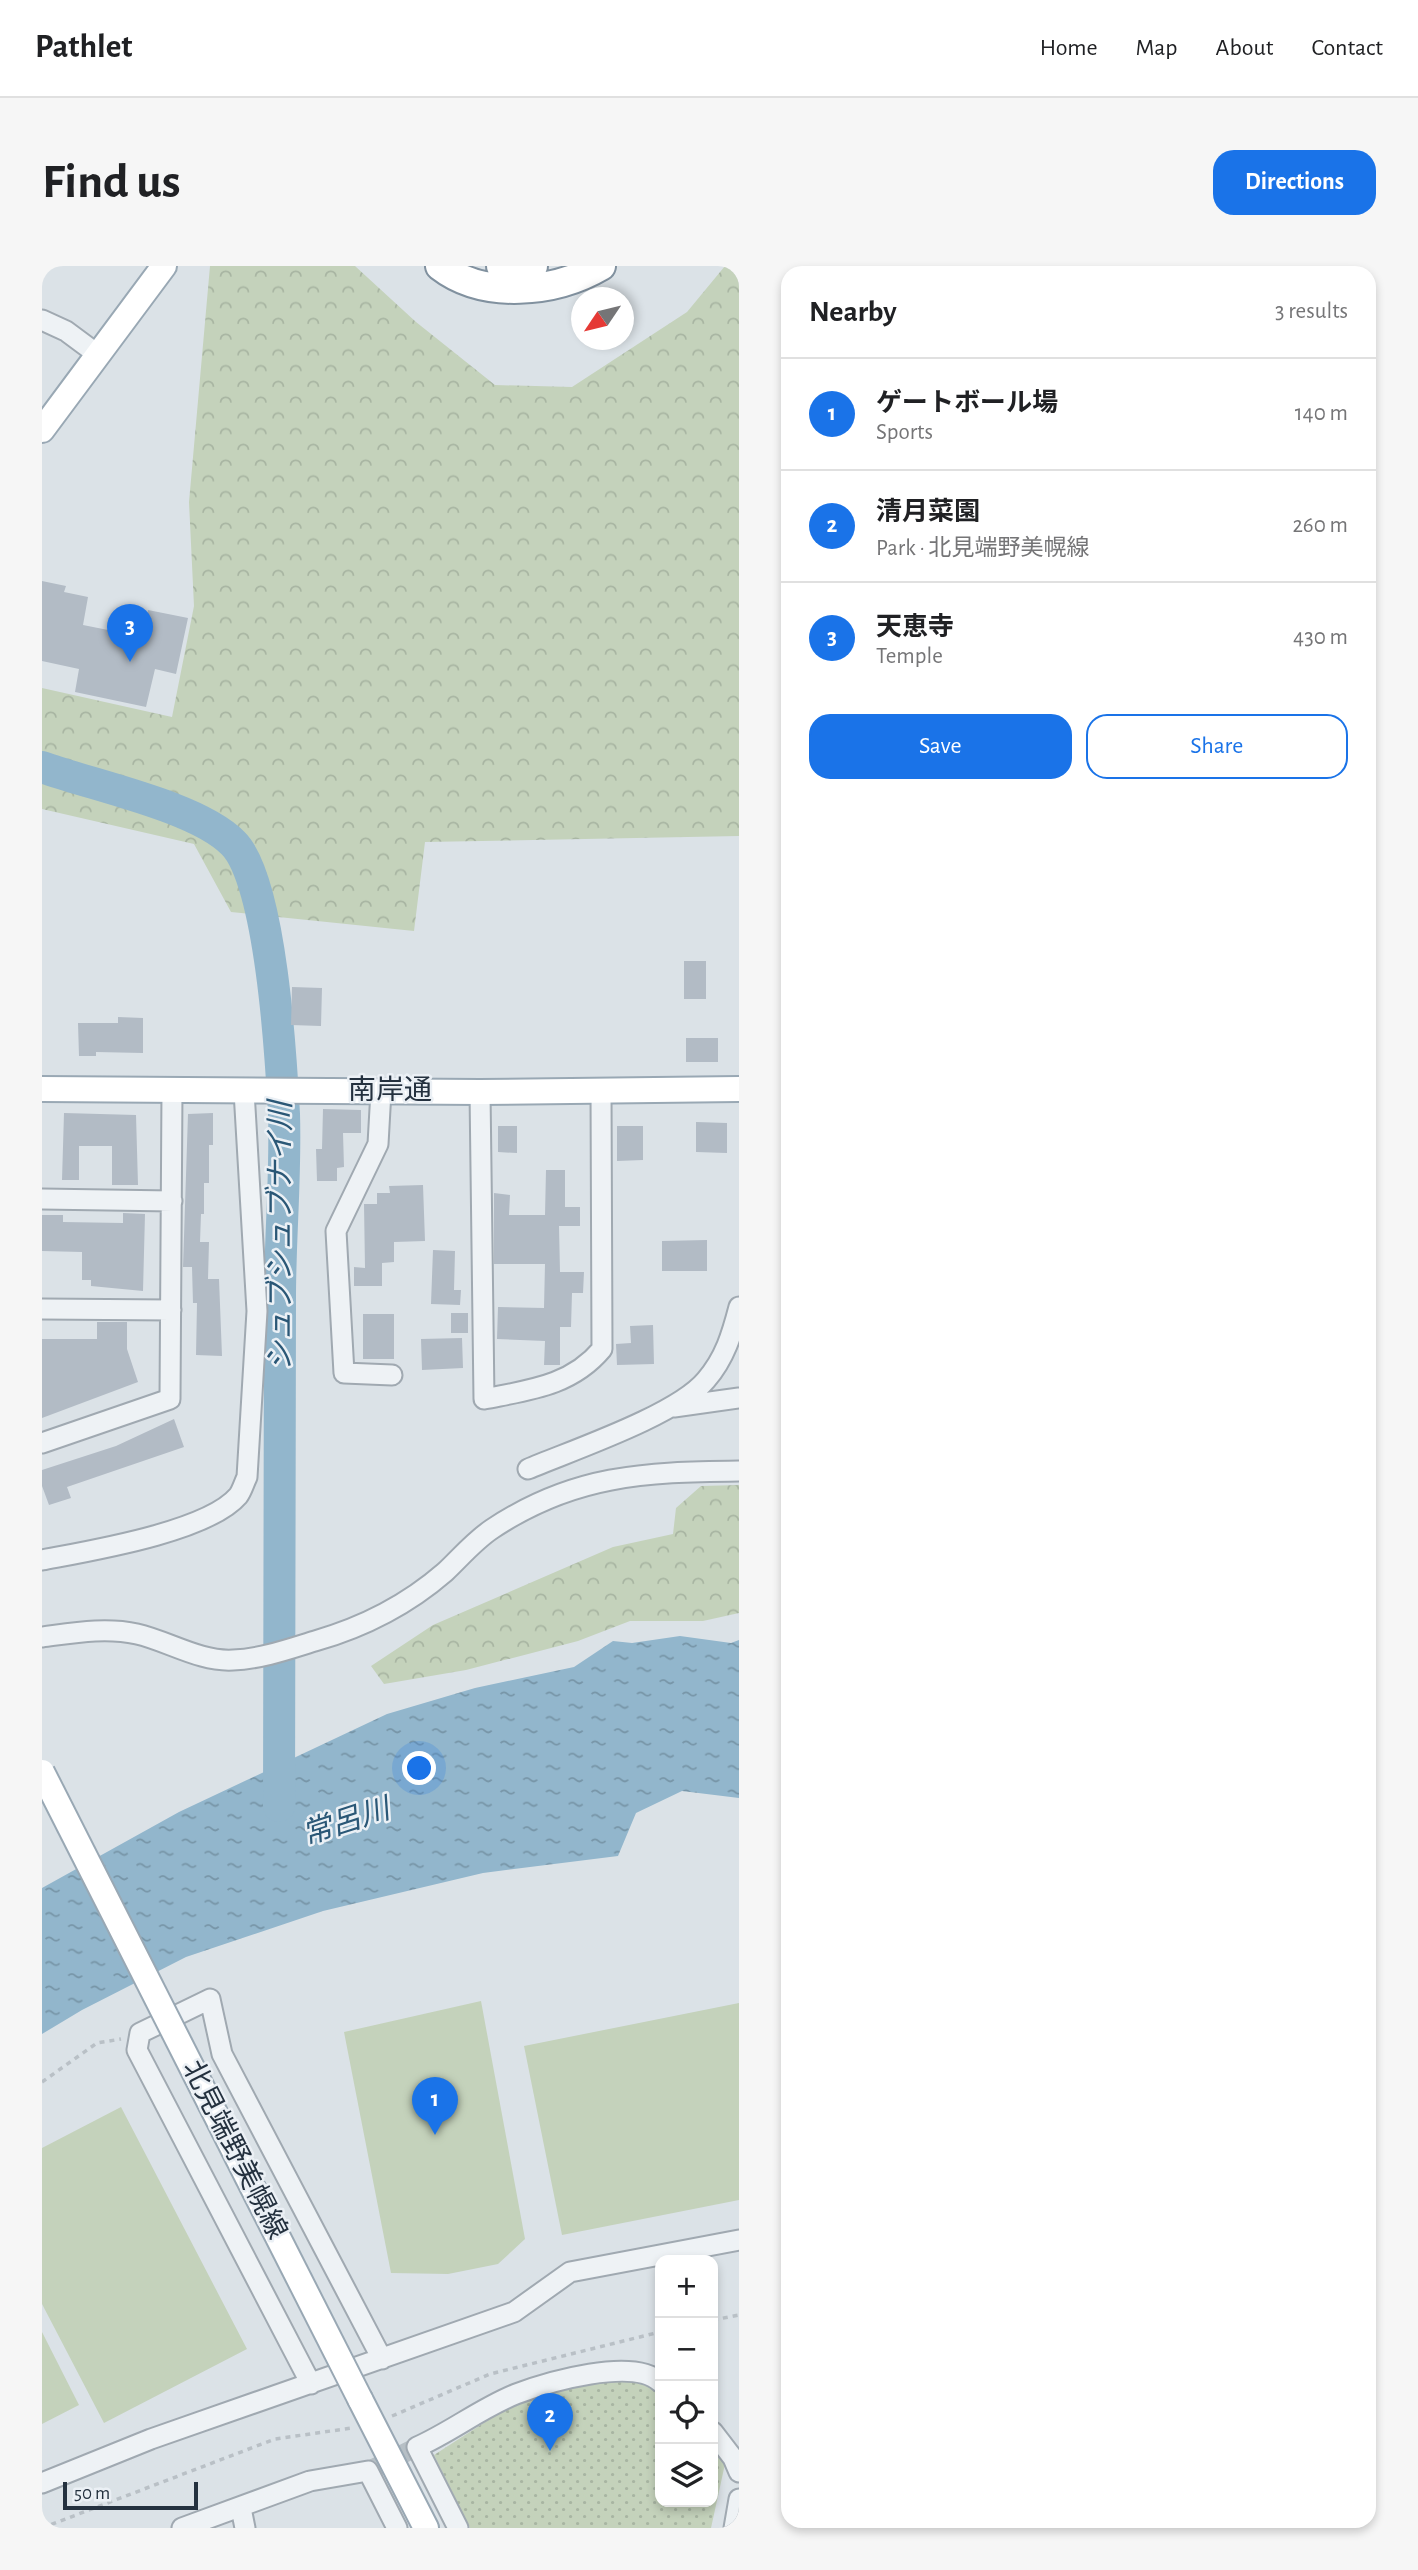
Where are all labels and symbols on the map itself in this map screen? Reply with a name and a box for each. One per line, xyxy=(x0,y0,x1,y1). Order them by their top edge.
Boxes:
north arrow xyxy=(571,287,634,350)
pin: 3 xyxy=(107,604,153,662)
street label: 南岸通 xyxy=(348,1075,432,1105)
water label: シュブシュブナイ川 xyxy=(264,1098,296,1371)
your location xyxy=(402,1751,436,1785)
water label: 常呂川 xyxy=(298,1791,396,1850)
street label: 北見端野美幌線 xyxy=(177,2055,293,2244)
pin: 1 xyxy=(412,2077,458,2135)
pin: 2 xyxy=(527,2393,573,2451)
scale bar xyxy=(63,2479,198,2511)

